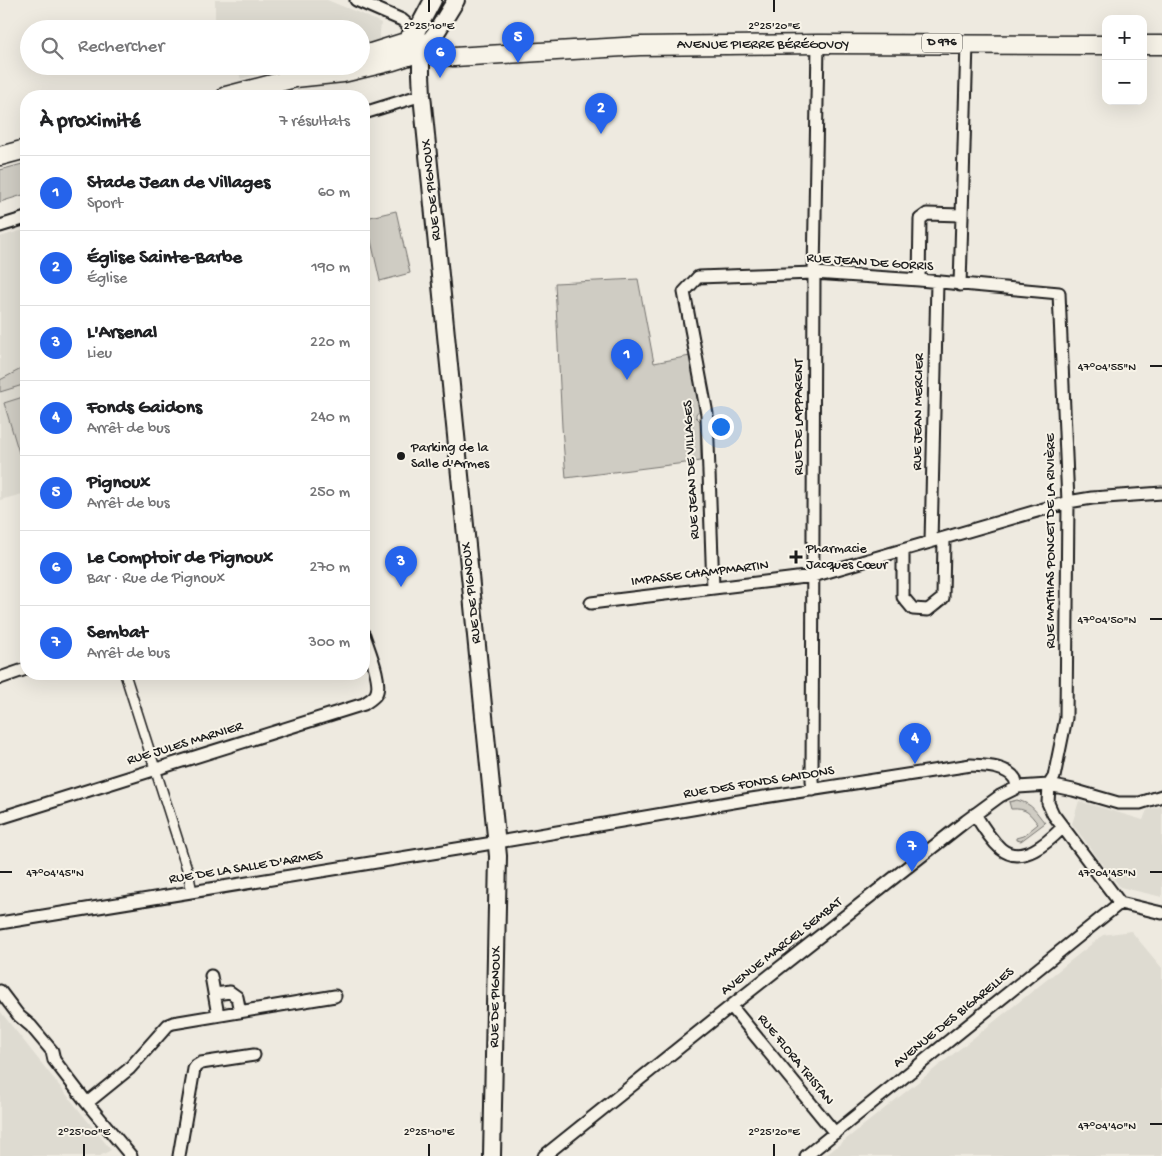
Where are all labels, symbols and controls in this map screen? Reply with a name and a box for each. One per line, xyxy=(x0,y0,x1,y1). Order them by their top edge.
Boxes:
map controls xyxy=(1102,15,1147,105)
button: + xyxy=(1102,15,1147,60)
search box xyxy=(20,20,370,75)
text: 2°25'10"E xyxy=(404,20,455,34)
text: 2°25'20"E xyxy=(748,20,800,34)
pin: 5 xyxy=(502,22,534,63)
icon: search xyxy=(38,34,66,62)
road number: D 976 xyxy=(922,34,962,52)
text: Rechercher xyxy=(78,36,164,59)
pin: 6 xyxy=(424,37,456,78)
street label: AVENUE PIERRE BÉRÉGOVOY xyxy=(677,37,849,54)
button: − xyxy=(1102,60,1147,105)
pin: 2 xyxy=(585,93,617,134)
text: À proximité xyxy=(40,110,141,135)
text: 7 résultats xyxy=(279,113,350,132)
street label: RUE DE PIGNOUX xyxy=(418,138,446,241)
text: Stade Jean de Villages xyxy=(87,172,270,195)
text: 1 xyxy=(53,184,59,203)
text: 60 m xyxy=(318,184,350,203)
text: Sport xyxy=(87,195,123,214)
text: Église Sainte-Barbe xyxy=(87,247,242,270)
street label: RUE JEAN DE GORRIS xyxy=(806,250,935,276)
text: 2 xyxy=(52,259,60,278)
text: 190 m xyxy=(311,259,350,278)
text: Église xyxy=(87,270,127,289)
text: L'Arsenal xyxy=(87,322,157,345)
text: 3 xyxy=(52,334,60,353)
text: 220 m xyxy=(310,334,350,353)
pin: 1 xyxy=(611,339,643,380)
text: Lieu xyxy=(87,345,112,364)
street label: RUE JEAN MERCIER xyxy=(909,353,929,471)
street label: RUE DE LAPPARENT xyxy=(791,358,808,475)
text: 47°04'55"N xyxy=(1078,361,1136,375)
text: Fonds Gaidons xyxy=(87,397,202,420)
street label: RUE JEAN DE VILLAGES xyxy=(680,400,704,540)
text: 4 xyxy=(52,409,60,428)
text: 240 m xyxy=(310,409,350,428)
your location xyxy=(708,414,734,440)
text: Arrêt de bus xyxy=(87,420,170,439)
street label: RUE MATHIAS PONCET DE LA RIVIÈRE xyxy=(1043,432,1060,649)
place label: Parking de la Salle d'Armes xyxy=(410,440,490,473)
marker: Parking de la Salle d'Armes xyxy=(395,450,407,462)
text: Pignoux xyxy=(87,472,150,495)
text: 5 xyxy=(52,484,60,503)
text: 250 m xyxy=(310,484,350,503)
text: Arrêt de bus xyxy=(87,495,170,514)
street label: RUE DE PIGNOUX xyxy=(458,541,486,644)
place label: Pharmacie Jacques Cœur xyxy=(805,541,888,574)
pin: 3 xyxy=(385,546,417,587)
text: Le Comptoir de Pignoux xyxy=(87,547,273,570)
marker: Pharmacie Jacques Cœur xyxy=(790,551,802,563)
street label: IMPASSE CHAMPMARTIN xyxy=(630,557,770,591)
text: 6 xyxy=(52,559,60,578)
text: 270 m xyxy=(310,559,350,578)
text: Bar · Rue de Pignoux xyxy=(87,570,225,589)
text: 47°04'50"N xyxy=(1078,614,1137,628)
text: Sembat xyxy=(87,622,147,645)
text: 7 xyxy=(52,634,60,653)
text: 300 m xyxy=(308,634,350,653)
text: Arrêt de bus xyxy=(87,645,170,664)
street label: RUE JULES MARNIER xyxy=(125,718,246,770)
pin: 4 xyxy=(899,723,931,764)
street label: RUE DES FONDS GAIDONS xyxy=(682,763,836,803)
pin: 7 xyxy=(896,831,928,872)
street label: RUE DE LA SALLE D'ARMES xyxy=(168,847,325,889)
text: 47°04'45"N xyxy=(26,867,84,881)
text: 47°04'45"N xyxy=(1078,867,1136,881)
street label: AVENUE MARCEL SEMBAT xyxy=(718,894,847,1000)
street label: RUE DE PIGNOUX xyxy=(487,945,505,1048)
street label: AVENUE DES BIGARELLES xyxy=(890,964,1018,1072)
street label: RUE FLORA TRISTAN xyxy=(753,1011,837,1109)
text: 47°04'40"N xyxy=(1078,1120,1136,1134)
text: 2°25'00"E xyxy=(58,1126,111,1140)
text: 2°25'10"E xyxy=(404,1126,455,1140)
text: 2°25'20"E xyxy=(748,1126,800,1140)

